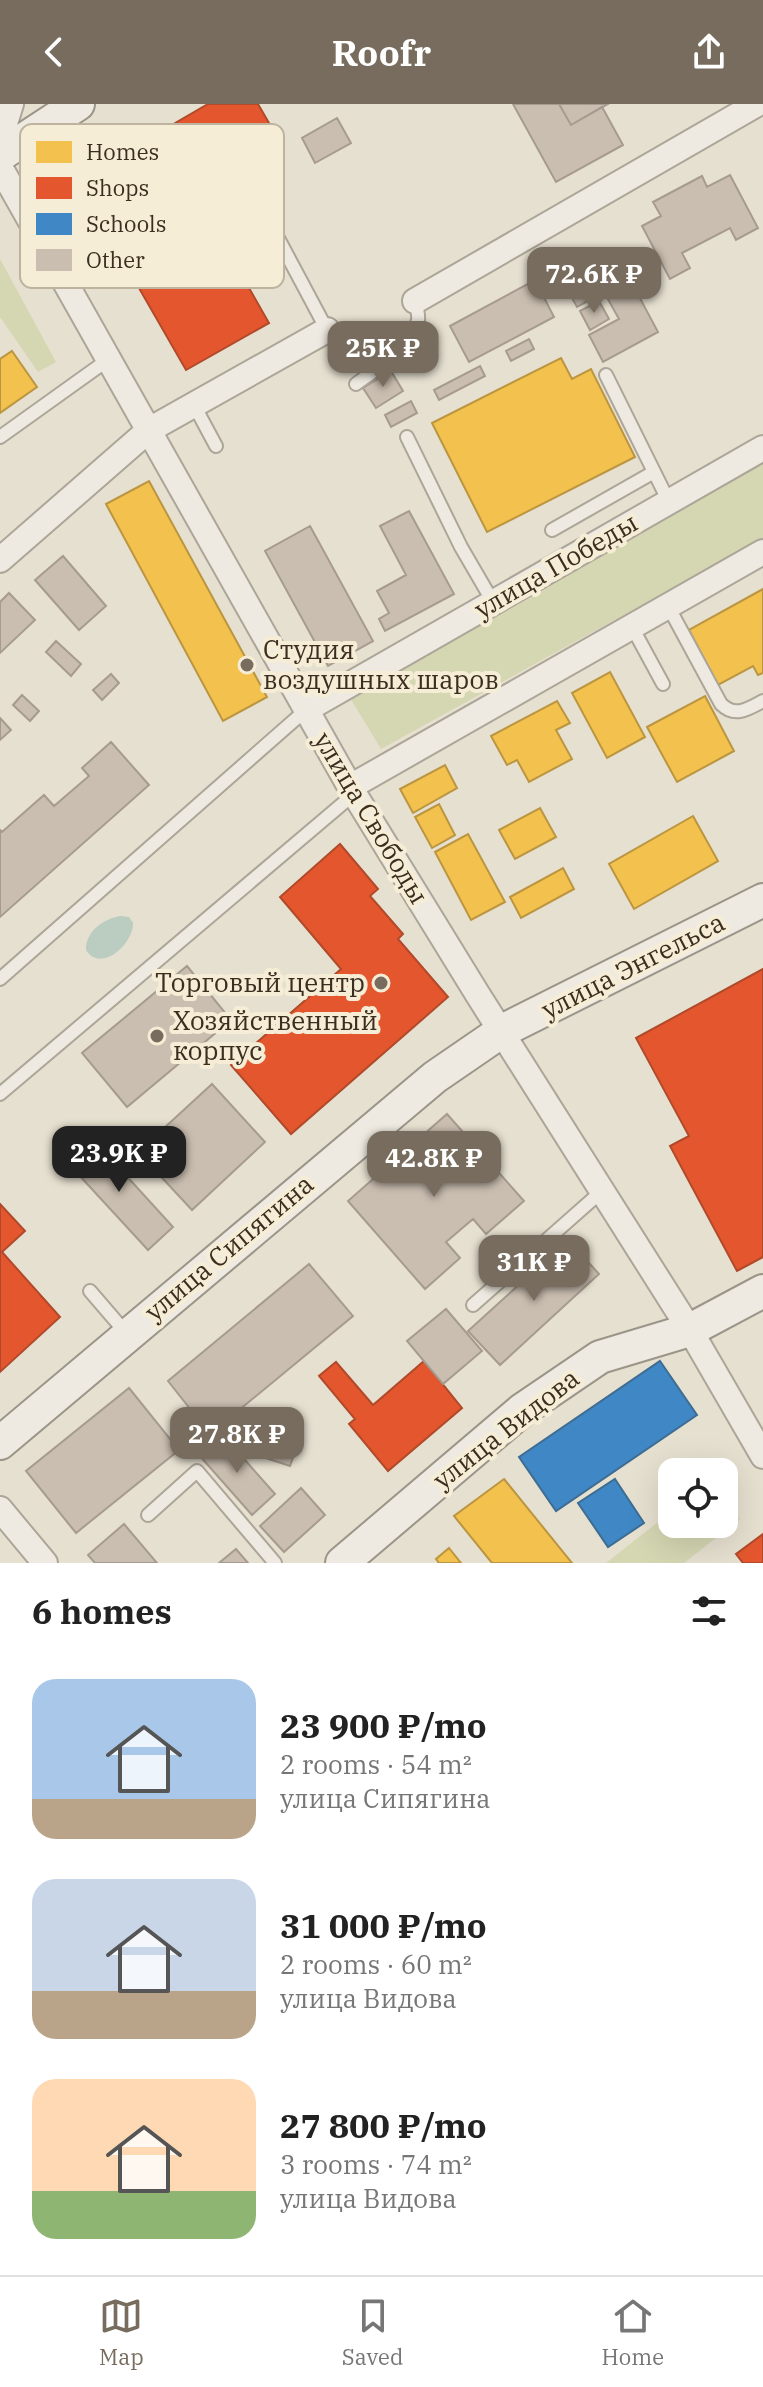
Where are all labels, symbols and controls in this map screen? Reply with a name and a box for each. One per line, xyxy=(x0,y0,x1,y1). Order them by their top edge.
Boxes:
text: Roofr xyxy=(332,29,431,76)
icon: back xyxy=(32,30,76,74)
icon: share xyxy=(687,30,731,74)
legend xyxy=(20,124,284,288)
text: Homes xyxy=(86,137,159,166)
text: Shops xyxy=(86,173,149,202)
text: Schools xyxy=(86,209,166,238)
text: Other xyxy=(86,245,145,274)
pin: 72.6K ₽ xyxy=(520,247,668,315)
text: 72.6K ₽ xyxy=(545,256,643,290)
pin: 25K ₽ xyxy=(327,321,439,389)
text: 25K ₽ xyxy=(346,330,420,364)
street label: улица Победы xyxy=(468,505,643,626)
place label: Студия воздушных шаров xyxy=(263,632,499,696)
marker: Студия воздушных шаров xyxy=(238,656,256,674)
street label: улица Свободы xyxy=(307,725,437,910)
street label: улица Энгельса xyxy=(535,904,730,1026)
place label: Торговый центр xyxy=(155,965,365,999)
marker: Торговый центр xyxy=(372,974,390,992)
place label: Хозяйственный корпус xyxy=(173,1003,378,1067)
marker: Хозяйственный корпус xyxy=(148,1027,166,1045)
pin: 23.9K ₽ xyxy=(45,1126,193,1194)
pin: 42.8K ₽ xyxy=(360,1131,508,1199)
text: 23.9K ₽ xyxy=(70,1135,168,1169)
text: 42.8K ₽ xyxy=(385,1140,483,1174)
street label: улица Сипягина xyxy=(137,1167,320,1328)
pin: 31K ₽ xyxy=(478,1235,590,1303)
text: 31K ₽ xyxy=(497,1244,571,1278)
street label: улица Видова xyxy=(425,1360,585,1496)
pin: 27.8K ₽ xyxy=(163,1407,311,1475)
text: 27.8K ₽ xyxy=(188,1416,286,1450)
map controls xyxy=(658,1458,738,1538)
button: locate xyxy=(658,1458,738,1538)
text: 6 homes xyxy=(32,1589,172,1633)
icon: filters xyxy=(687,1589,731,1633)
text: 23 900 ₽/mo xyxy=(280,1703,487,1747)
icon: home xyxy=(96,1711,192,1807)
text: 2 rooms · 54 m² xyxy=(280,1747,472,1781)
text: улица Сипягина xyxy=(280,1781,491,1815)
text: 31 000 ₽/mo xyxy=(280,1903,487,1947)
icon: home xyxy=(96,1911,192,2007)
text: 2 rooms · 60 m² xyxy=(280,1947,472,1981)
text: улица Видова xyxy=(280,1981,457,2015)
text: 27 800 ₽/mo xyxy=(280,2103,487,2147)
icon: home xyxy=(96,2111,192,2207)
text: 3 rooms · 74 m² xyxy=(280,2147,472,2181)
text: улица Видова xyxy=(280,2181,457,2215)
tab: Map xyxy=(99,2294,144,2371)
tab: Saved xyxy=(342,2294,403,2371)
tab: Home xyxy=(601,2294,664,2371)

